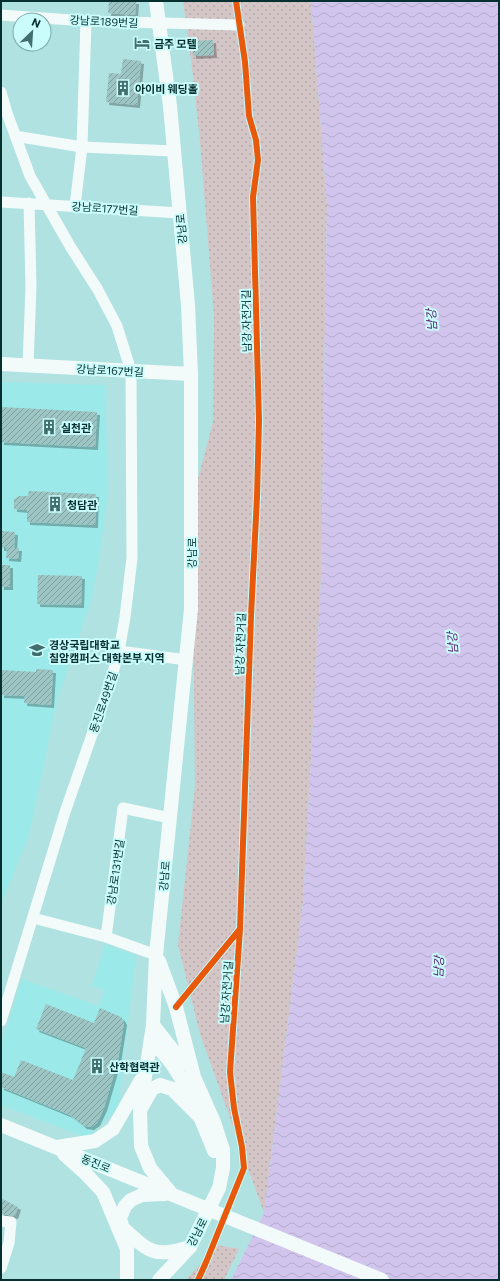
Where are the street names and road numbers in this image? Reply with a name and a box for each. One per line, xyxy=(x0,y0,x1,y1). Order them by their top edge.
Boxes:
street label: 강남로189번길 xyxy=(69,13,139,29)
street label: 강남로177번길 xyxy=(71,199,139,217)
street label: 강남로 xyxy=(173,213,189,245)
street label: 남강 자전거길 xyxy=(239,289,253,353)
street label: 강남로167번길 xyxy=(76,362,144,378)
street label: 강남로 xyxy=(185,538,198,568)
street label: 남강 자전거길 xyxy=(232,612,248,676)
street label: 동진로49번길 xyxy=(86,670,120,734)
street label: 강남로131번길 xyxy=(104,838,126,906)
street label: 강남로 xyxy=(156,860,172,892)
street label: 남강 자전거길 xyxy=(217,960,235,1024)
street label: 동진로 xyxy=(79,1151,113,1175)
street label: 강남로 xyxy=(184,1216,210,1248)

